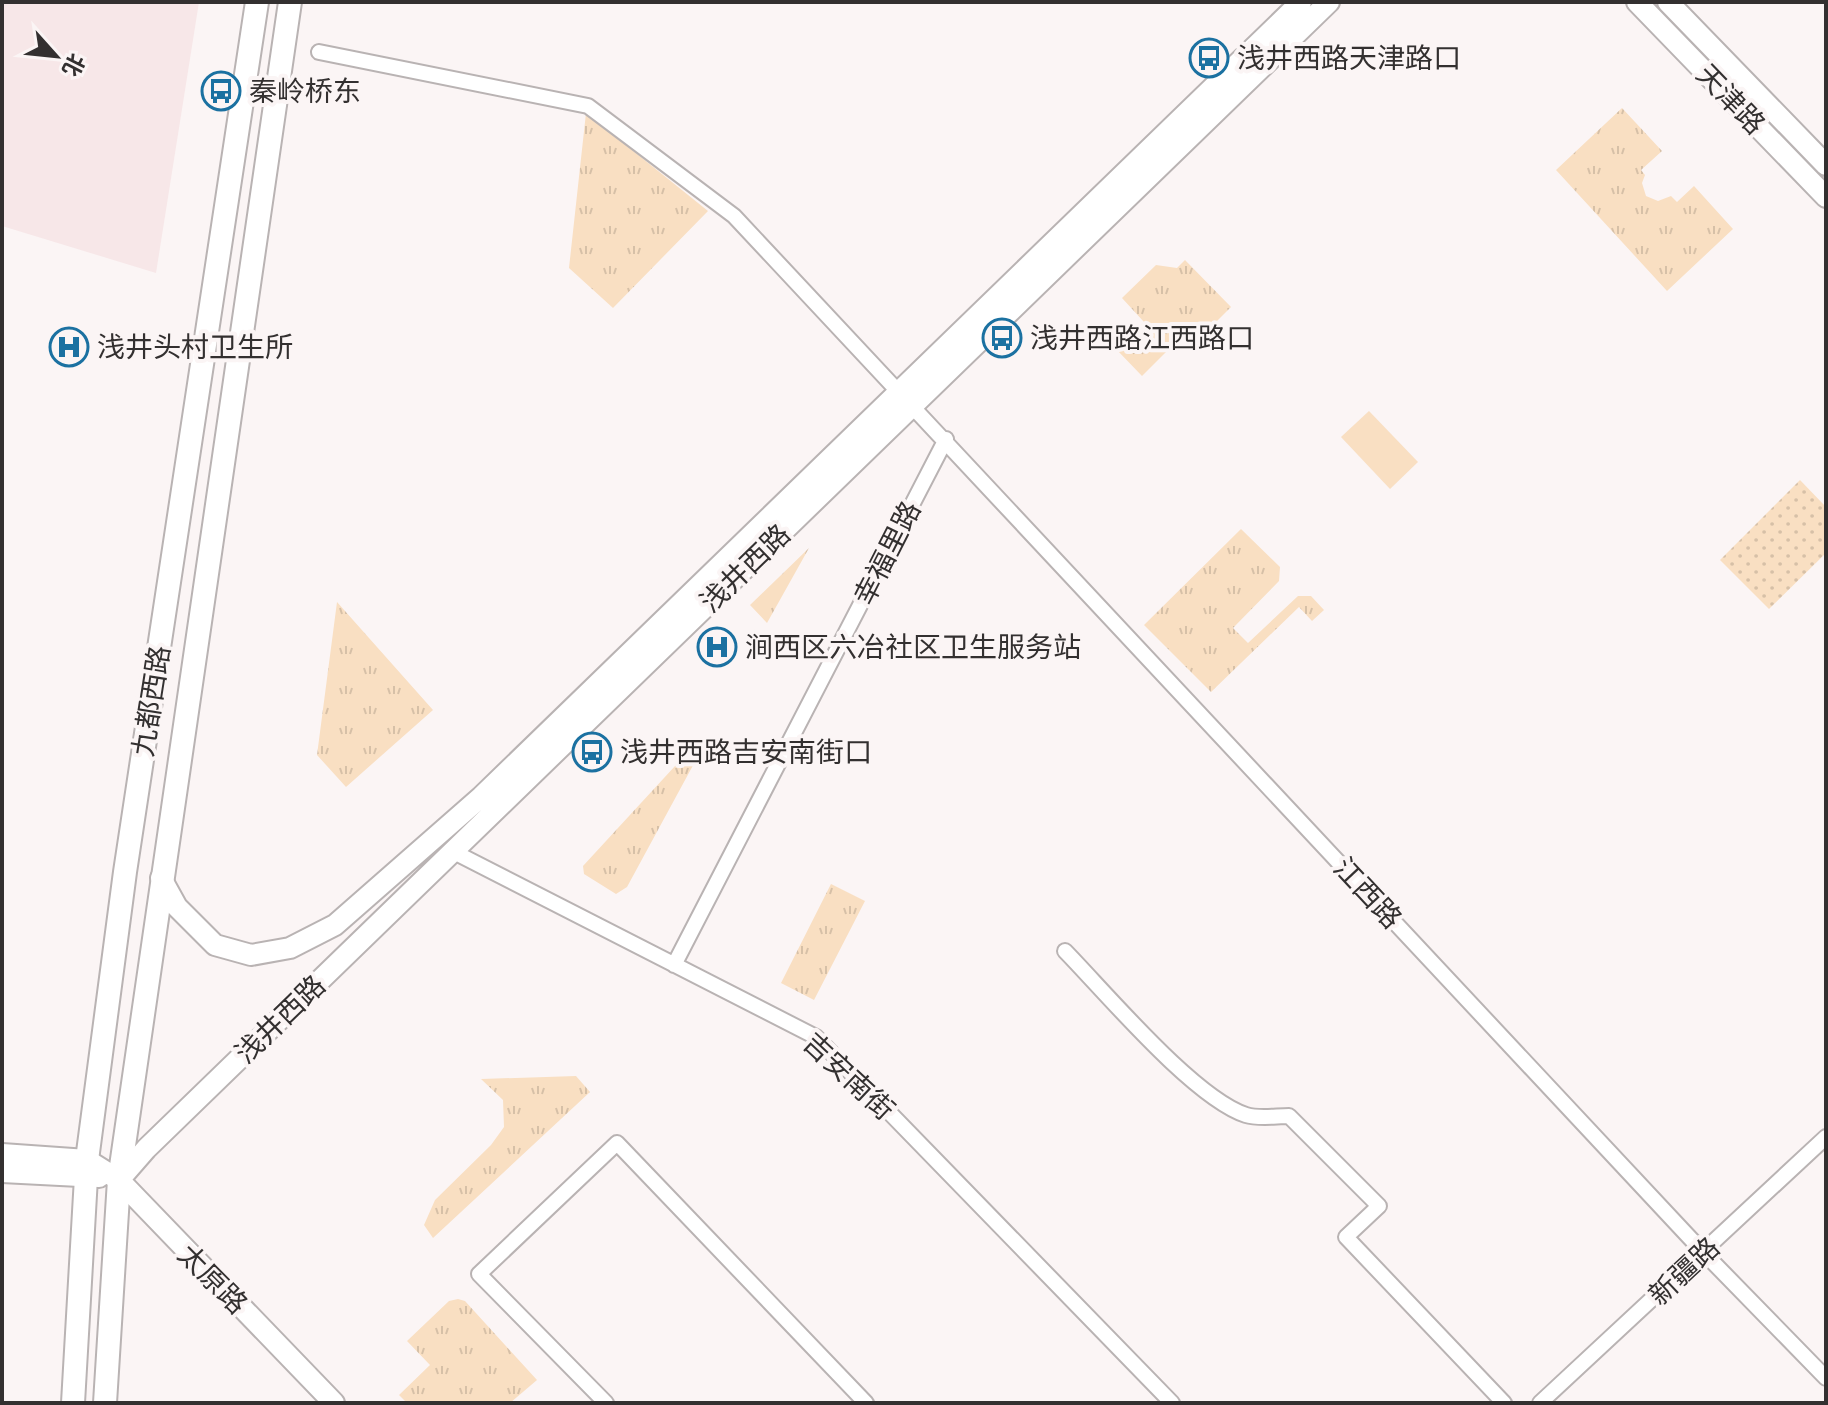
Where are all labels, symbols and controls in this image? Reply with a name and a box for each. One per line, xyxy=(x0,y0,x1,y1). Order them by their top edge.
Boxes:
north arrow xyxy=(16,16,96,96)
bus stop icon: 浅井西路天津路口 xyxy=(1188,37,1230,79)
place label: 浅井西路天津路口 xyxy=(1237,39,1461,78)
text: 北 xyxy=(55,48,92,82)
street label: 天津路 xyxy=(1687,56,1774,143)
bus stop icon: 秦岭桥东 xyxy=(200,70,242,112)
place label: 秦岭桥东 xyxy=(249,72,361,111)
bus stop icon: 浅井西路江西路口 xyxy=(981,317,1023,359)
place label: 浅井西路江西路口 xyxy=(1030,319,1254,358)
hospital icon: 浅井头村卫生所 xyxy=(48,326,90,368)
place label: 浅井头村卫生所 xyxy=(97,328,293,367)
street label: 幸福里路 xyxy=(845,494,930,612)
street label: 浅井西路 xyxy=(692,515,799,621)
hospital icon: 涧西区六冶社区卫生服务站 xyxy=(696,626,738,668)
place label: 涧西区六冶社区卫生服务站 xyxy=(745,628,1081,667)
street label: 九都西路 xyxy=(123,643,180,759)
bus stop icon: 浅井西路吉安南街口 xyxy=(571,731,613,773)
place label: 浅井西路吉安南街口 xyxy=(620,733,872,772)
street label: 江西路 xyxy=(1325,849,1411,937)
street label: 浅井西路 xyxy=(227,966,334,1072)
street label: 吉安南街 xyxy=(794,1024,903,1129)
street label: 新疆路 xyxy=(1640,1228,1728,1314)
street label: 太原路 xyxy=(169,1236,256,1323)

